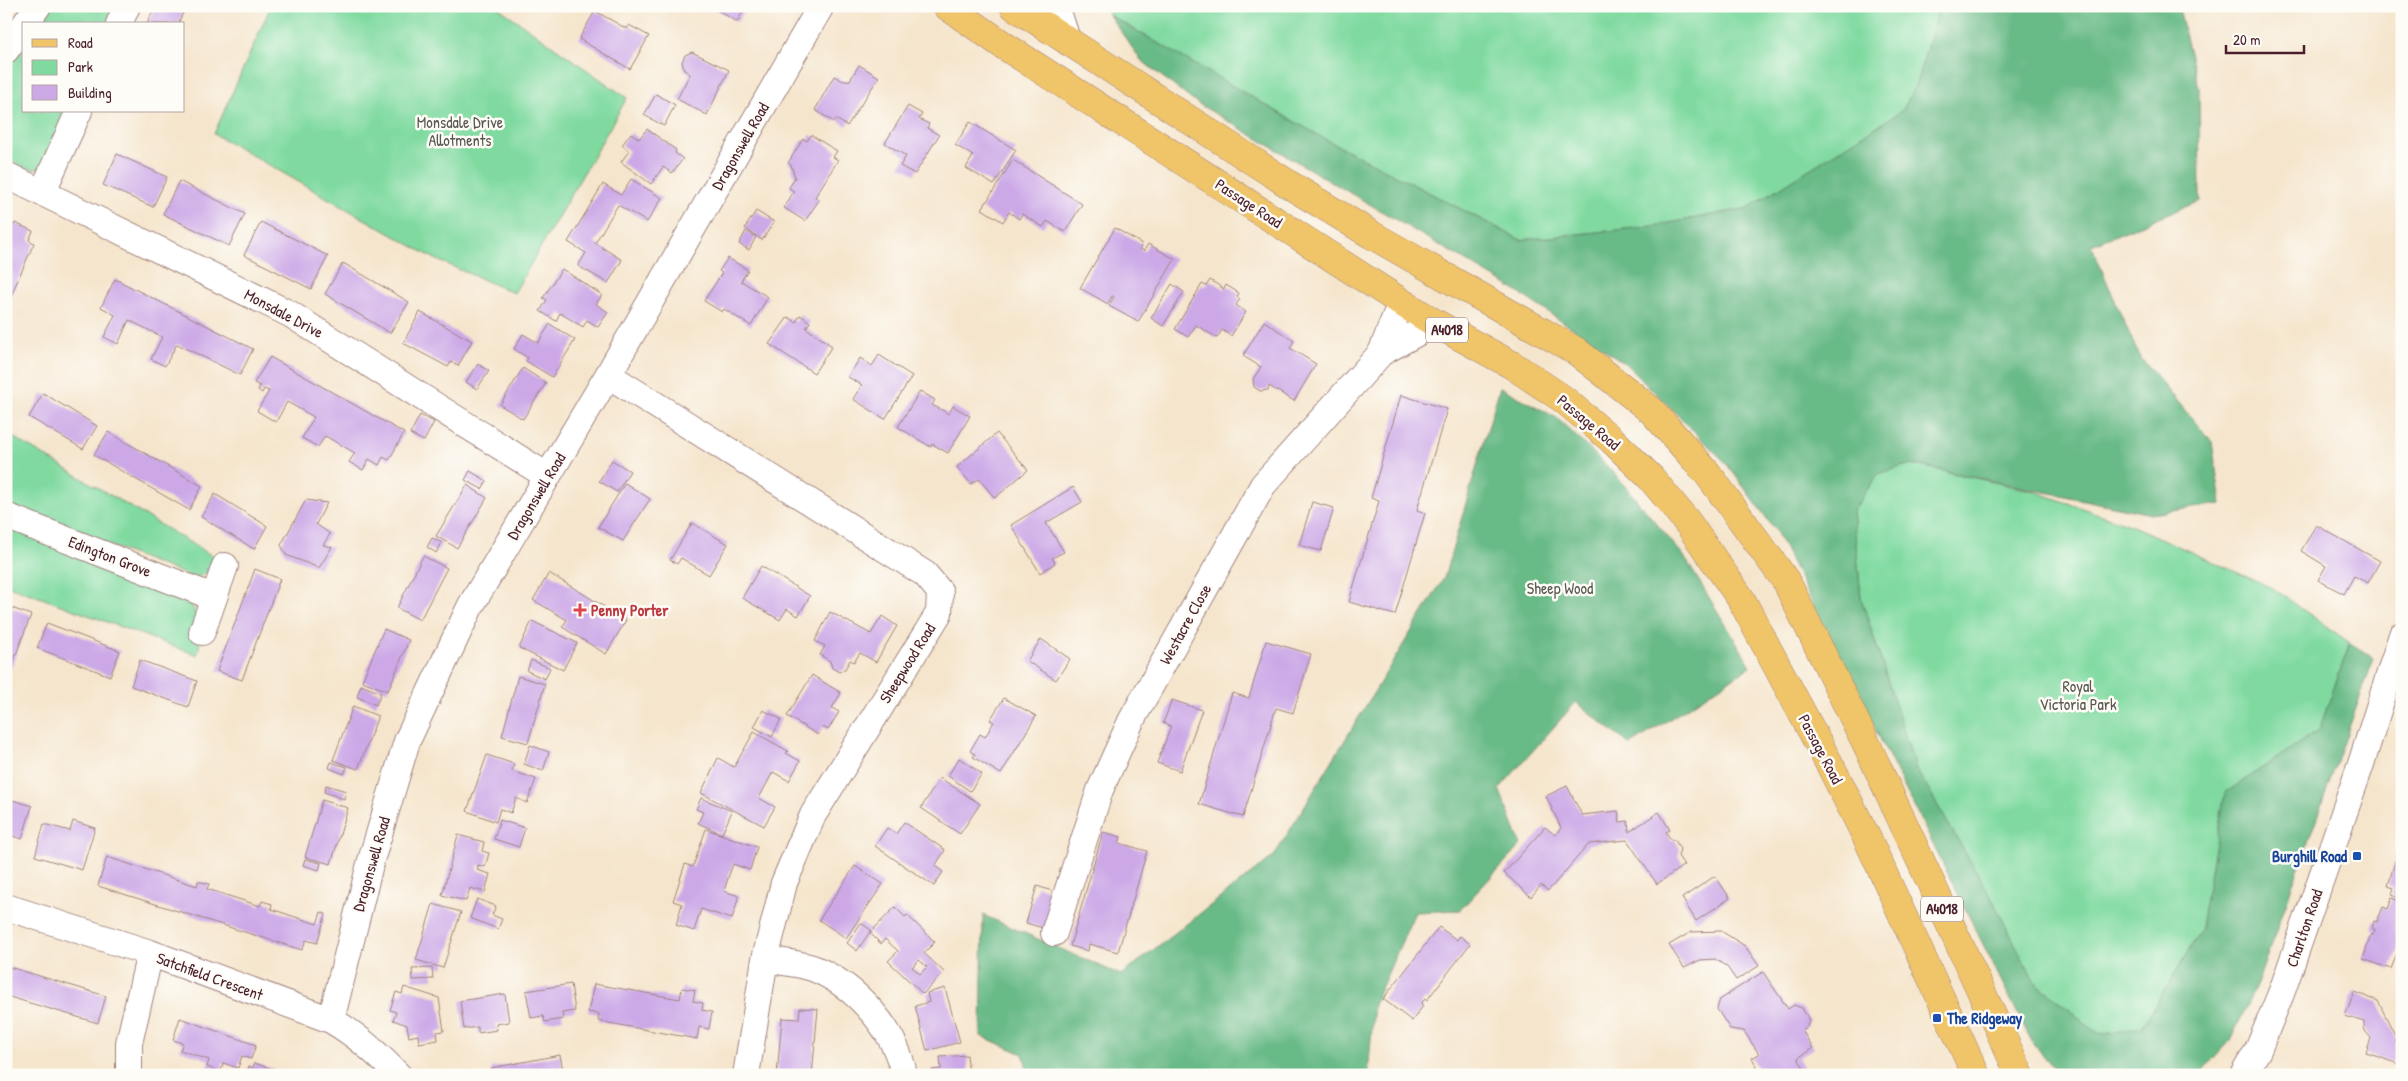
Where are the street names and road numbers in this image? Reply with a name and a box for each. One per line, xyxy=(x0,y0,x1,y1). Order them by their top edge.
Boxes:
street label: Dragonswell Road xyxy=(706,98,774,194)
street label: Passage Road xyxy=(1211,173,1287,233)
street label: Monsdale Drive xyxy=(241,283,328,343)
road number: A4018 xyxy=(1426,318,1468,342)
street label: Passage Road xyxy=(1553,389,1625,455)
street label: Dragonswell Road xyxy=(501,449,571,543)
street label: Edington Grove xyxy=(65,530,155,582)
street label: Westacre Close xyxy=(1154,579,1216,668)
street label: Sheepwood Road xyxy=(874,619,940,707)
street label: Passage Road xyxy=(1793,710,1849,788)
street label: Dragonswell Road xyxy=(347,814,395,914)
street label: Charlton Road xyxy=(2280,886,2328,970)
road number: A4018 xyxy=(1921,896,1963,922)
street label: Satchfield Crescent xyxy=(154,947,267,1006)

